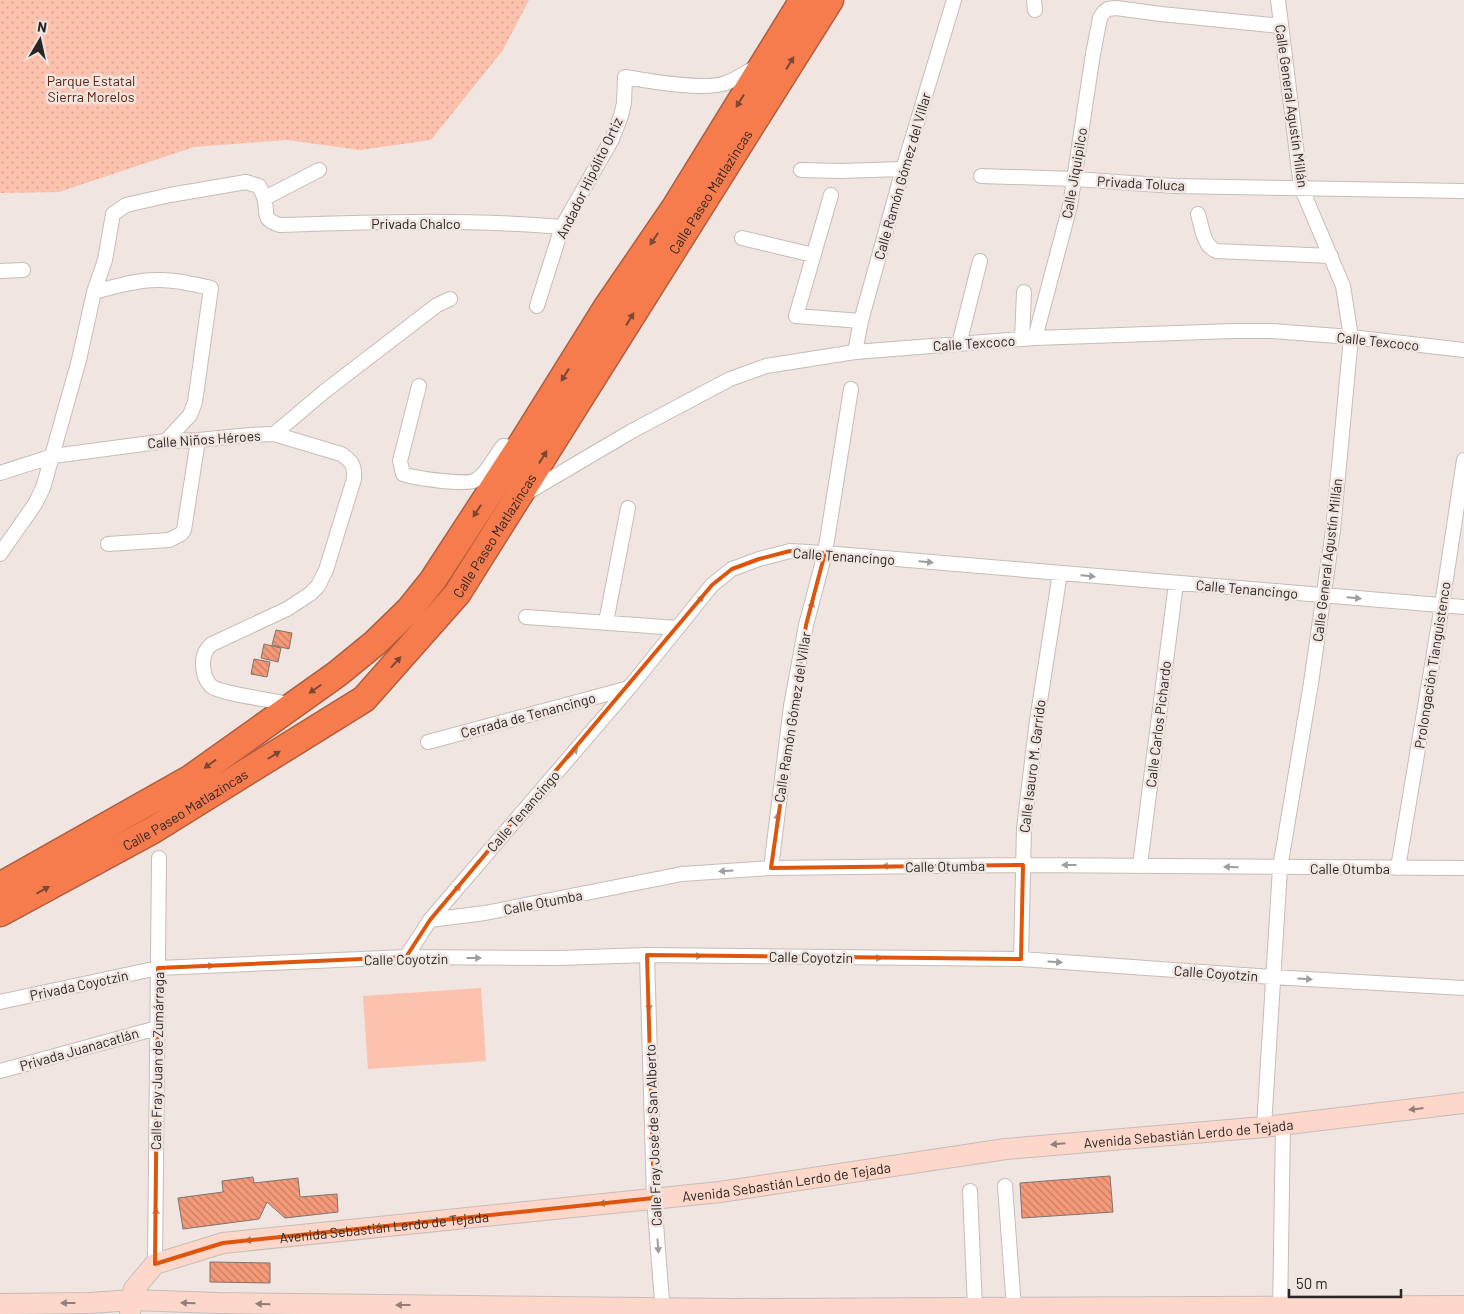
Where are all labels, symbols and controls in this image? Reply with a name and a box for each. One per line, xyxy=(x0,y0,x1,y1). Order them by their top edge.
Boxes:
north arrow xyxy=(15,15,65,65)
text: N xyxy=(36,18,48,36)
street label: Calle General Agustín Millán xyxy=(1272,23,1312,189)
one-way arrow xyxy=(786,56,795,69)
park label: Parque Estatal Sierra Morelos xyxy=(47,72,135,105)
street label: Calle Ramón Gómez del Villar xyxy=(870,91,934,261)
one-way arrow xyxy=(736,95,745,108)
street label: Andador Hipólito Ortiz xyxy=(552,115,626,241)
street label: Calle Paseo Matlazincas xyxy=(664,126,755,257)
street label: Calle Jiquipilco xyxy=(1058,126,1090,220)
street label: Privada Toluca xyxy=(1097,172,1185,194)
street label: Privada Chalco xyxy=(371,215,461,232)
one-way arrow xyxy=(649,232,659,245)
one-way arrow xyxy=(625,313,634,326)
street label: Calle Texcoco xyxy=(1336,328,1420,354)
street label: Calle Texcoco xyxy=(932,332,1016,354)
one-way arrow xyxy=(560,368,570,381)
street label: Calle Niños Héroes xyxy=(147,427,261,451)
one-way arrow xyxy=(539,450,548,464)
street label: Calle Paseo Matlazincas xyxy=(449,470,539,601)
street label: Calle General Agustín Millán xyxy=(1309,477,1345,643)
one-way arrow xyxy=(472,505,482,518)
street label: Calle Tenancingo xyxy=(792,544,896,568)
one-way arrow xyxy=(918,558,934,566)
one-way arrow xyxy=(1080,572,1096,580)
street label: Calle Tenancingo xyxy=(1195,576,1299,602)
street label: Prolongación Tianguistenco xyxy=(1410,580,1454,750)
one-way arrow xyxy=(1346,594,1362,602)
one-way arrow xyxy=(694,595,705,608)
one-way arrow xyxy=(807,600,815,615)
street label: Calle Ramón Gómez del Villar xyxy=(770,630,814,804)
one-way arrow xyxy=(391,656,402,669)
street label: Calle Carlos Pichardo xyxy=(1142,660,1174,788)
one-way arrow xyxy=(308,684,321,694)
street label: Cerrada de Tenancingo xyxy=(459,689,597,741)
street label: Calle Isauro M. Garrido xyxy=(1015,698,1049,834)
one-way arrow xyxy=(567,748,579,760)
one-way arrow xyxy=(267,750,280,759)
one-way arrow xyxy=(204,759,217,770)
street label: Calle Paseo Matlazincas xyxy=(119,765,251,854)
street label: Calle Tenancingo xyxy=(483,767,563,855)
one-way arrow xyxy=(773,811,781,827)
street label: Calle Otumba xyxy=(905,857,985,875)
street label: Calle Otumba xyxy=(1310,860,1390,877)
one-way arrow xyxy=(1060,861,1076,869)
one-way arrow xyxy=(1223,862,1239,870)
one-way arrow xyxy=(880,863,896,871)
one-way arrow xyxy=(718,867,734,875)
one-way arrow xyxy=(36,885,50,894)
one-way arrow xyxy=(450,885,462,897)
street label: Calle Otumba xyxy=(502,886,584,918)
street label: Calle Coyotzin xyxy=(769,948,853,966)
street label: Calle Coyotzin xyxy=(364,950,448,968)
one-way arrow xyxy=(688,952,704,960)
one-way arrow xyxy=(466,954,482,962)
one-way arrow xyxy=(868,954,884,962)
one-way arrow xyxy=(1048,958,1064,966)
one-way arrow xyxy=(199,961,215,969)
street label: Calle Coyotzin xyxy=(1173,962,1259,984)
street label: Privada Coyotzin xyxy=(28,966,130,1004)
street label: Calle Fray Juan de Zumárraga xyxy=(147,972,167,1150)
one-way arrow xyxy=(1297,976,1313,984)
one-way arrow xyxy=(645,996,653,1012)
street label: Privada Juanacatlán xyxy=(18,1024,140,1074)
street label: Calle Fray José de San Alberto xyxy=(641,1044,665,1226)
one-way arrow xyxy=(1407,1105,1423,1113)
street label: Avenida Sebastián Lerdo de Tejada xyxy=(1083,1115,1294,1151)
one-way arrow xyxy=(1050,1141,1066,1149)
street label: Avenida Sebastián Lerdo de Tejada xyxy=(681,1158,892,1204)
one-way arrow xyxy=(597,1199,613,1207)
one-way arrow xyxy=(152,1207,160,1223)
street label: Avenida Sebastián Lerdo de Tejada xyxy=(278,1207,490,1246)
one-way arrow xyxy=(244,1236,260,1244)
one-way arrow xyxy=(654,1239,662,1255)
scale bar xyxy=(1289,1266,1402,1298)
text: 50 m xyxy=(1296,1274,1328,1292)
one-way arrow xyxy=(59,1299,75,1307)
one-way arrow xyxy=(180,1299,196,1307)
one-way arrow xyxy=(254,1300,270,1308)
one-way arrow xyxy=(395,1301,411,1309)

